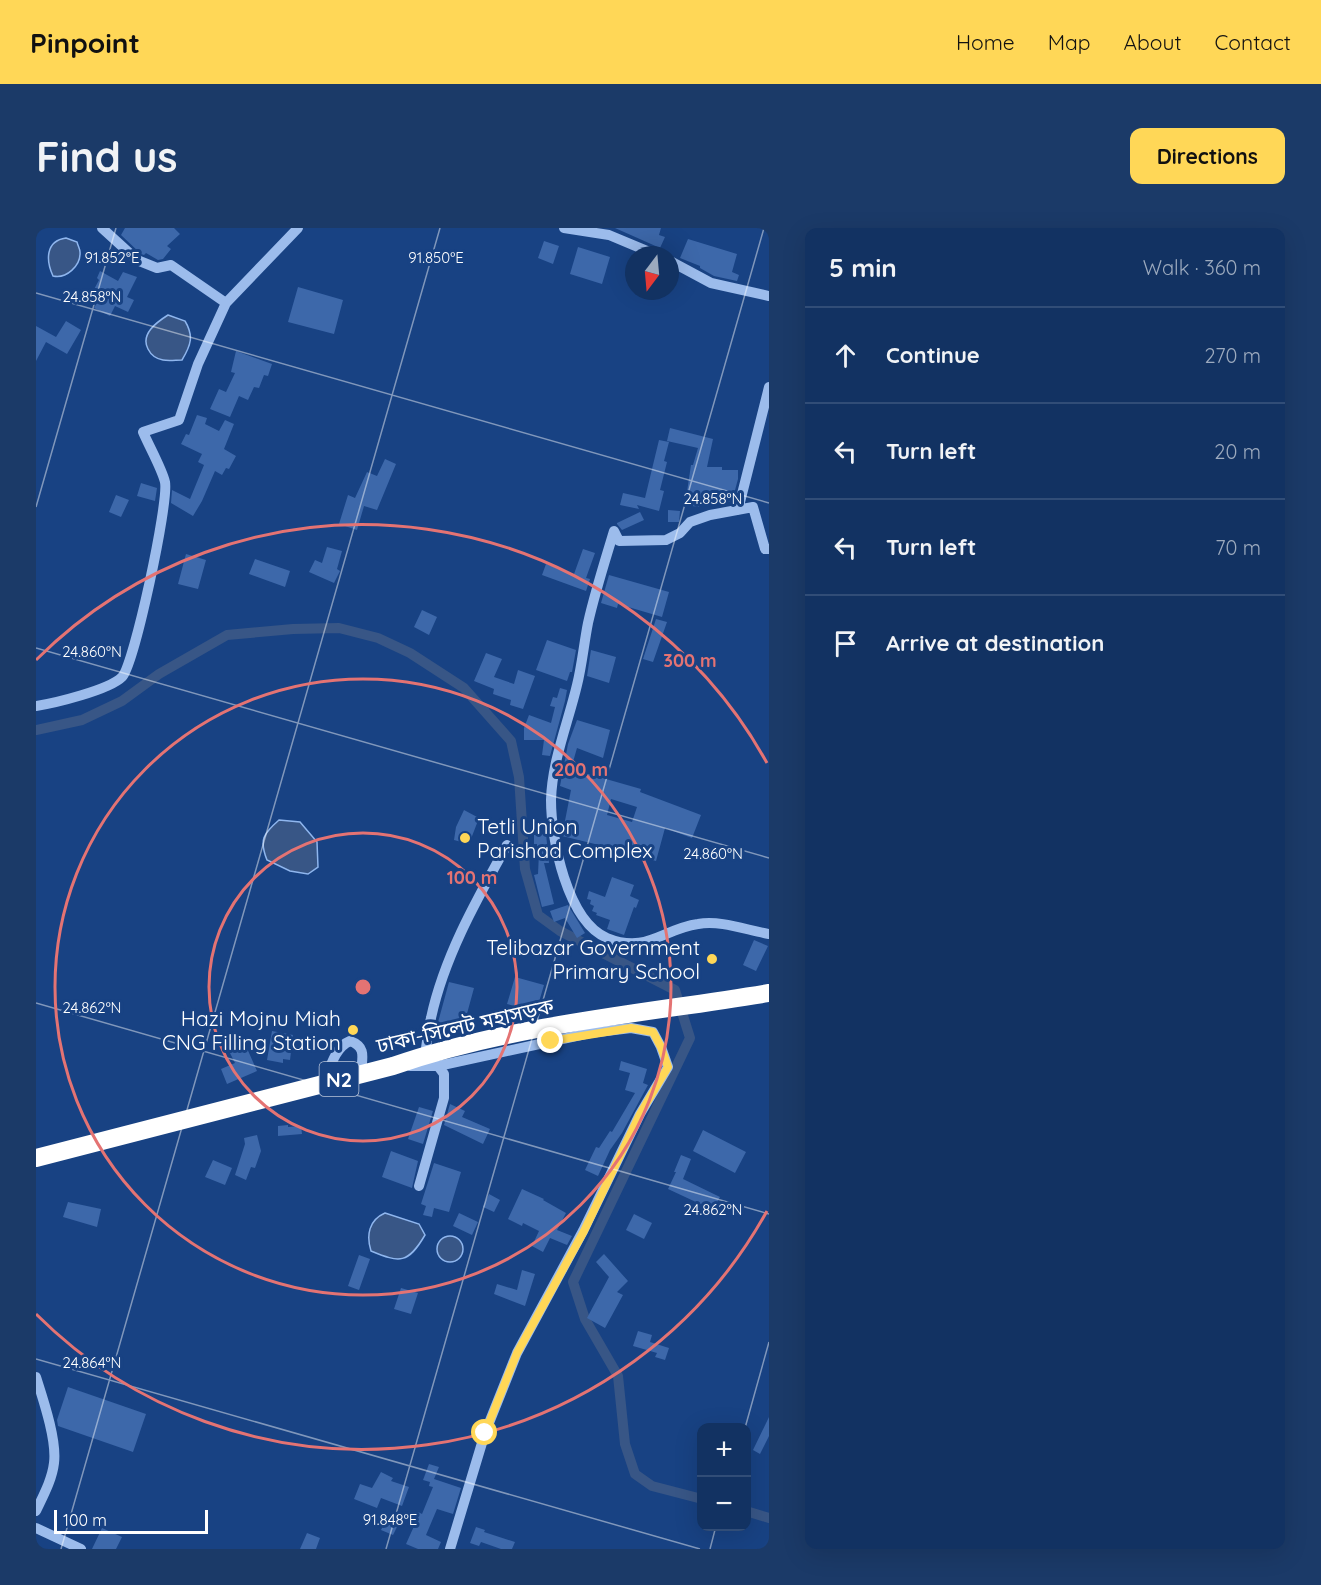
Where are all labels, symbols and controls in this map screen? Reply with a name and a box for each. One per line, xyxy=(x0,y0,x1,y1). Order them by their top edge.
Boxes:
text: Pinpoint xyxy=(30,25,140,60)
text: Home xyxy=(956,29,1015,55)
text: Map xyxy=(1048,29,1091,55)
text: About xyxy=(1124,29,1182,55)
text: Contact xyxy=(1215,29,1291,55)
button: Directions xyxy=(1130,128,1285,184)
text: Find us xyxy=(36,130,178,183)
north arrow xyxy=(625,246,679,300)
text: 91.852°E xyxy=(85,248,139,267)
text: 91.850°E xyxy=(408,248,464,267)
text: 5 min xyxy=(829,251,897,284)
text: Walk · 360 m xyxy=(1143,255,1261,280)
text: 24.858°N xyxy=(63,287,121,306)
icon: ahead xyxy=(829,339,862,372)
text: Continue xyxy=(886,341,980,369)
text: 270 m xyxy=(1204,343,1261,368)
icon: left xyxy=(829,435,862,468)
text: Turn left xyxy=(886,437,976,465)
text: 20 m xyxy=(1214,439,1261,464)
text: 24.858°N xyxy=(684,489,742,508)
icon: left xyxy=(829,531,862,564)
text: Turn left xyxy=(886,533,976,561)
text: 70 m xyxy=(1215,535,1261,560)
icon: arrive xyxy=(829,627,862,660)
text: Arrive at destination xyxy=(886,629,1104,657)
text: 24.860°N xyxy=(62,642,122,661)
text: 300 m xyxy=(663,649,717,672)
text: 200 m xyxy=(554,758,608,781)
place label: Tetli Union Parishad Complex xyxy=(477,813,652,863)
marker: Tetli Union Parishad Complex xyxy=(458,831,472,845)
text: 24.860°N xyxy=(683,844,743,863)
text: 100 m xyxy=(447,866,497,889)
place label: Telibazar Government Primary School xyxy=(486,934,700,984)
marker: Telibazar Government Primary School xyxy=(705,952,719,966)
centre of rings xyxy=(353,977,373,997)
street label: ঢাকা-সিলেট মহাসড়ক xyxy=(373,992,557,1058)
text: 24.862°N xyxy=(62,998,122,1017)
place label: Hazi Mojnu Miah CNG Filling Station xyxy=(162,1005,341,1055)
marker: Hazi Mojnu Miah CNG Filling Station xyxy=(346,1023,360,1037)
route end xyxy=(537,1027,563,1053)
road number: N2 xyxy=(320,1062,358,1096)
text: 24.862°N xyxy=(683,1200,743,1219)
text: 24.864°N xyxy=(63,1353,121,1372)
route start xyxy=(471,1419,497,1445)
map controls xyxy=(697,1423,751,1531)
button: + xyxy=(697,1423,751,1477)
button: − xyxy=(697,1477,751,1531)
scale bar xyxy=(54,1507,208,1534)
text: 100 m xyxy=(63,1510,107,1530)
text: 91.848°E xyxy=(363,1510,417,1529)

